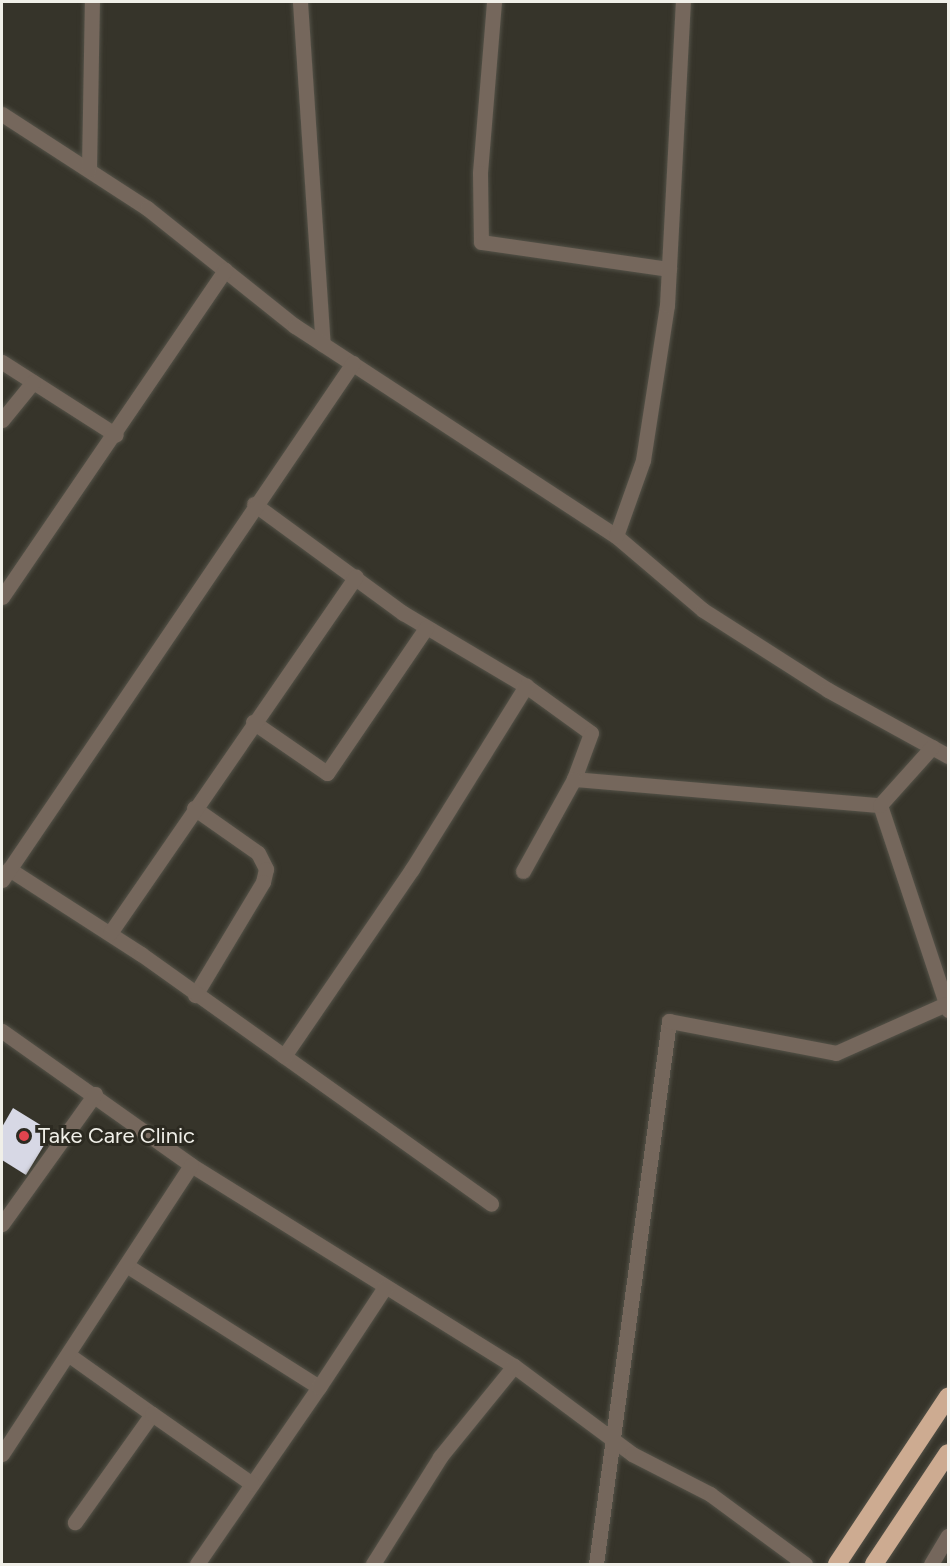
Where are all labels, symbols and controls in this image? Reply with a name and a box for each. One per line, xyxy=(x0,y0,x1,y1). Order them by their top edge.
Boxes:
place label: Take Care Clinic xyxy=(38,1123,195,1149)
marker: Take Care Clinic xyxy=(15,1127,33,1145)

